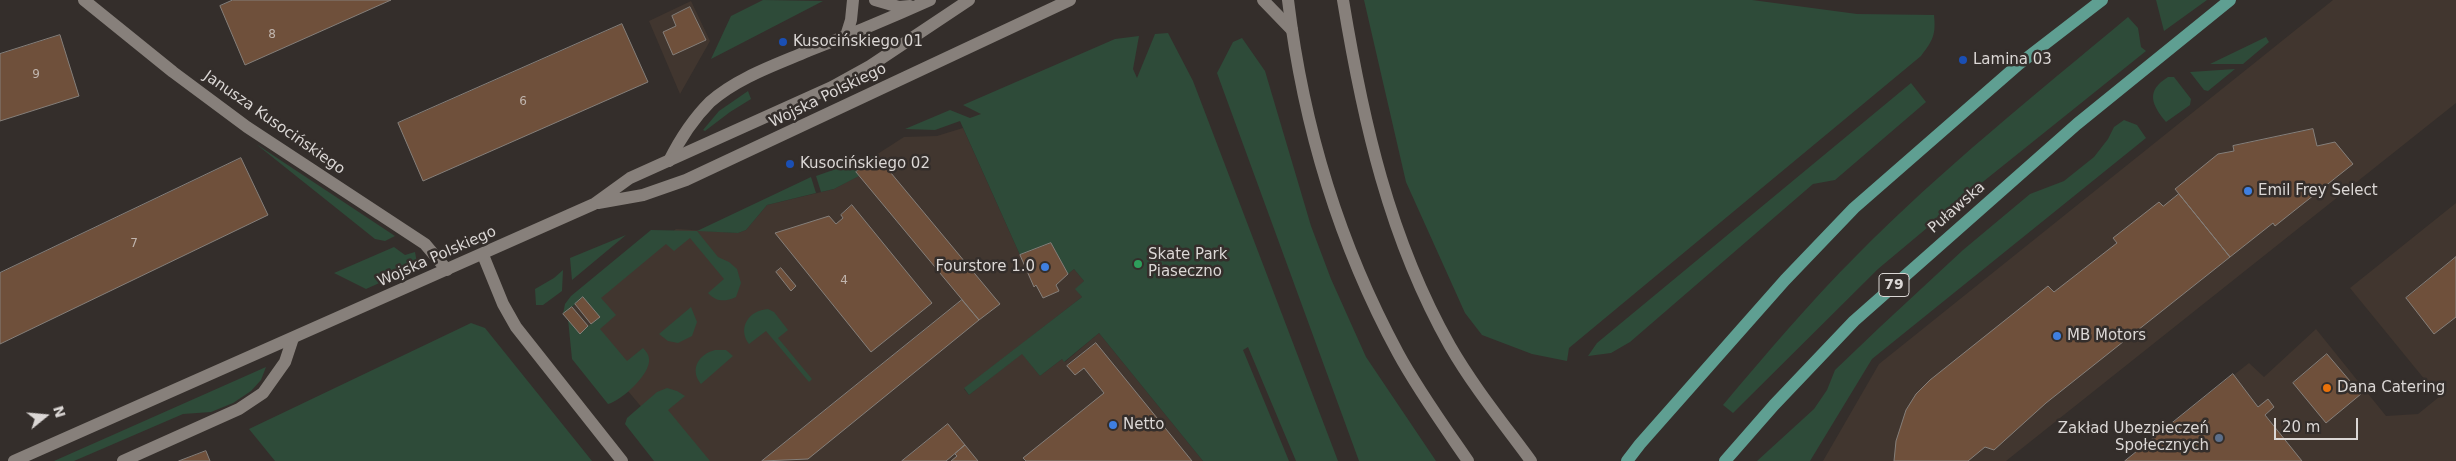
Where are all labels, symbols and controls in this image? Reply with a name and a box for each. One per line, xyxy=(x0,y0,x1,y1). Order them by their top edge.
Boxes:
house number: 8 xyxy=(268,28,276,42)
place label: Kusocińskiego 01 xyxy=(793,33,923,51)
marker: Kusocińskiego 01 xyxy=(777,36,789,48)
place label: Lamina 03 xyxy=(1973,51,2052,69)
marker: Lamina 03 xyxy=(1957,54,1969,66)
street label: Wojska Polskiego xyxy=(767,60,889,132)
street label: Janusza Kusocińskiego xyxy=(200,67,348,179)
house number: 9 xyxy=(32,68,40,82)
house number: 6 xyxy=(519,95,527,109)
place label: Kusocińskiego 02 xyxy=(800,155,930,173)
marker: Kusocińskiego 02 xyxy=(784,158,796,170)
street label: Puławska xyxy=(1925,178,1989,238)
place label: Emil Frey Select xyxy=(2258,182,2378,200)
marker: Emil Frey Select xyxy=(2242,185,2254,197)
street label: Wojska Polskiego xyxy=(375,223,499,291)
house number: 7 xyxy=(130,237,138,251)
place label: Skate Park Piaseczno xyxy=(1148,246,1227,281)
place label: Fourstore 1.0 xyxy=(935,258,1035,276)
marker: Skate Park Piaseczno xyxy=(1132,258,1144,270)
marker: Fourstore 1.0 xyxy=(1039,261,1051,273)
house number: 4 xyxy=(840,274,848,288)
road number: 79 xyxy=(1879,274,1909,296)
place label: MB Motors xyxy=(2067,327,2146,345)
marker: MB Motors xyxy=(2051,330,2063,342)
place label: Dana Catering xyxy=(2337,379,2445,397)
marker: Dana Catering xyxy=(2321,382,2333,394)
north arrow xyxy=(20,391,70,441)
text: N xyxy=(50,404,69,420)
scale bar xyxy=(2276,408,2360,440)
place label: Netto xyxy=(1123,416,1164,434)
text: 20 m xyxy=(2282,418,2320,436)
marker: Netto xyxy=(1107,419,1119,431)
place label: Zakład Ubezpieczeń Społecznych xyxy=(2058,420,2209,455)
marker: Zakład Ubezpieczeń Społecznych xyxy=(2213,432,2225,444)

